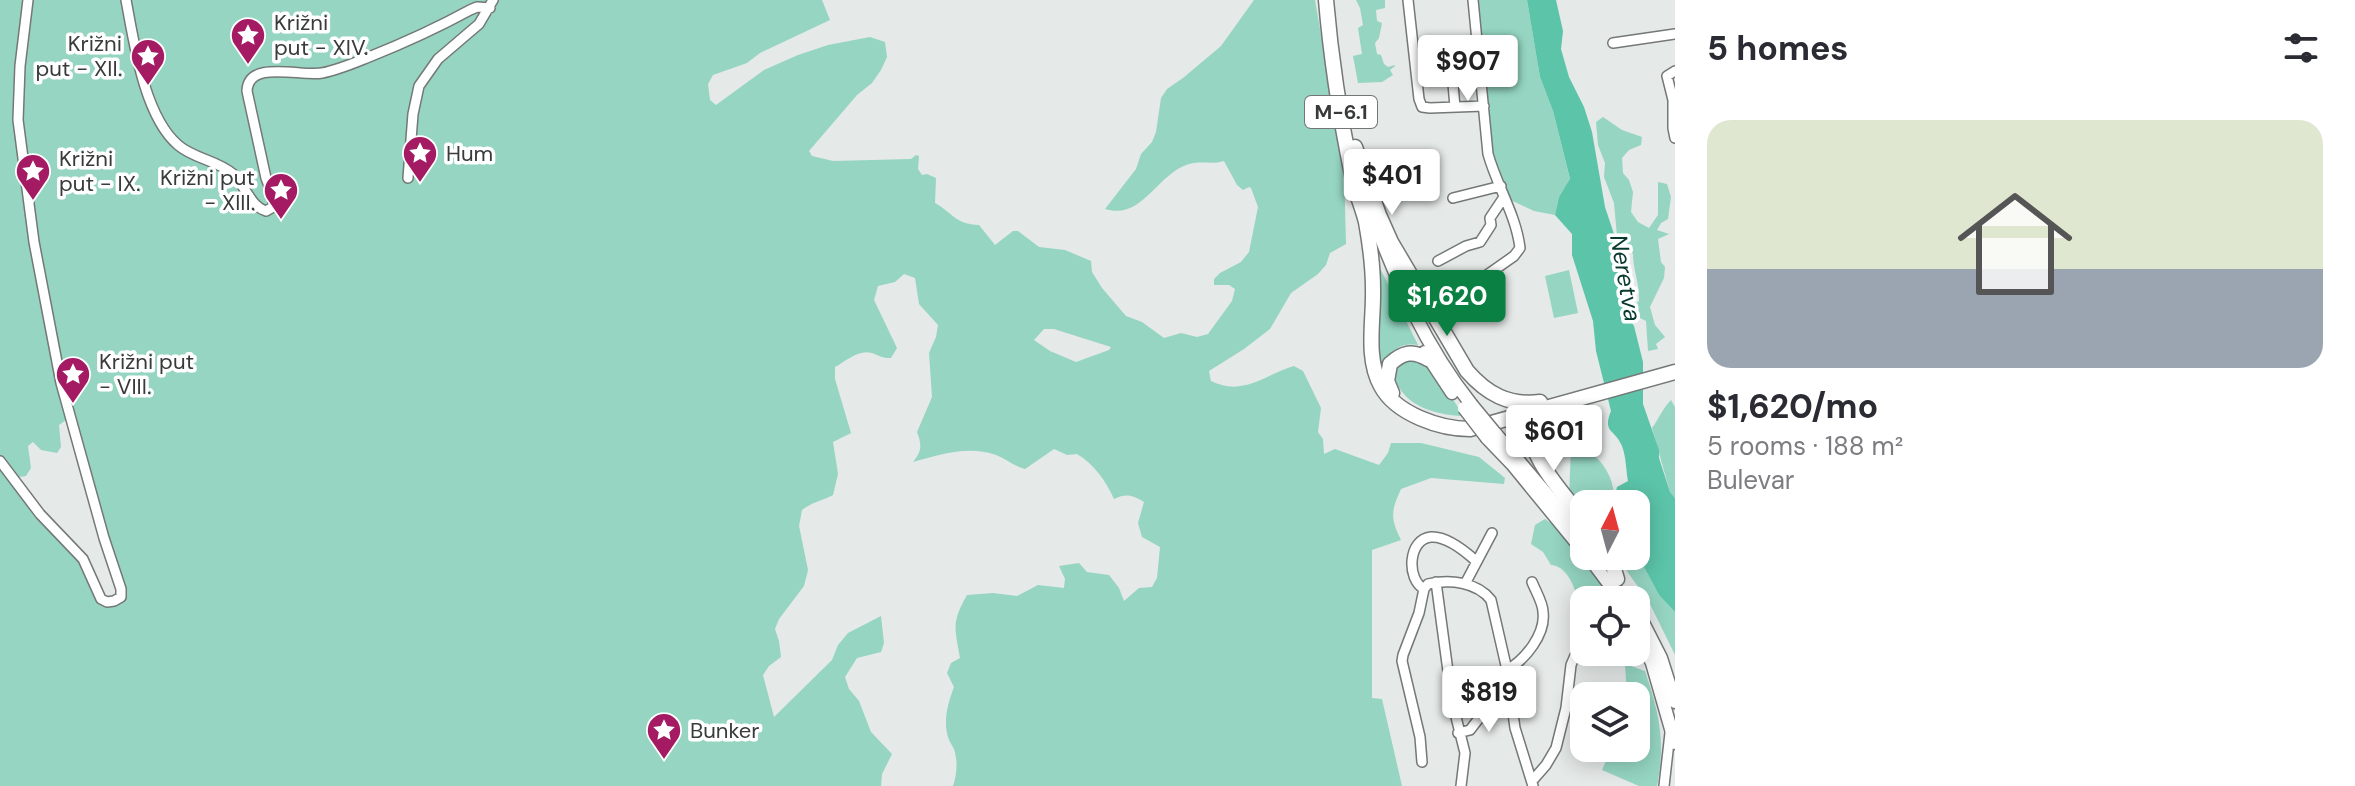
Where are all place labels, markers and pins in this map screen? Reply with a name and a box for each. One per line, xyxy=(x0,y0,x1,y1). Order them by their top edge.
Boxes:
place label: Križni put - XIV. xyxy=(274,8,368,62)
place icon: Križni put - XIV. xyxy=(229,16,267,66)
place label: Križni put - XII. xyxy=(35,29,122,83)
pin: $907 xyxy=(1421,35,1515,103)
place icon: Križni put - XII. xyxy=(129,37,167,87)
place icon: Hum xyxy=(401,134,439,184)
place label: Hum xyxy=(446,139,493,168)
place label: Križni put - IX. xyxy=(59,144,140,198)
pin: $401 xyxy=(1345,149,1439,217)
place icon: Križni put - IX. xyxy=(14,152,52,202)
place label: Križni put - XIII. xyxy=(160,163,255,217)
place icon: Križni put - XIII. xyxy=(262,171,300,221)
pin: $1,620 xyxy=(1382,270,1512,338)
place label: Križni put - VIII. xyxy=(99,347,194,401)
place icon: Križni put - VIII. xyxy=(54,355,92,405)
pin: $601 xyxy=(1507,405,1601,473)
pin: $819 xyxy=(1442,666,1536,734)
place icon: Bunker xyxy=(645,711,683,761)
place label: Bunker xyxy=(690,716,759,745)

